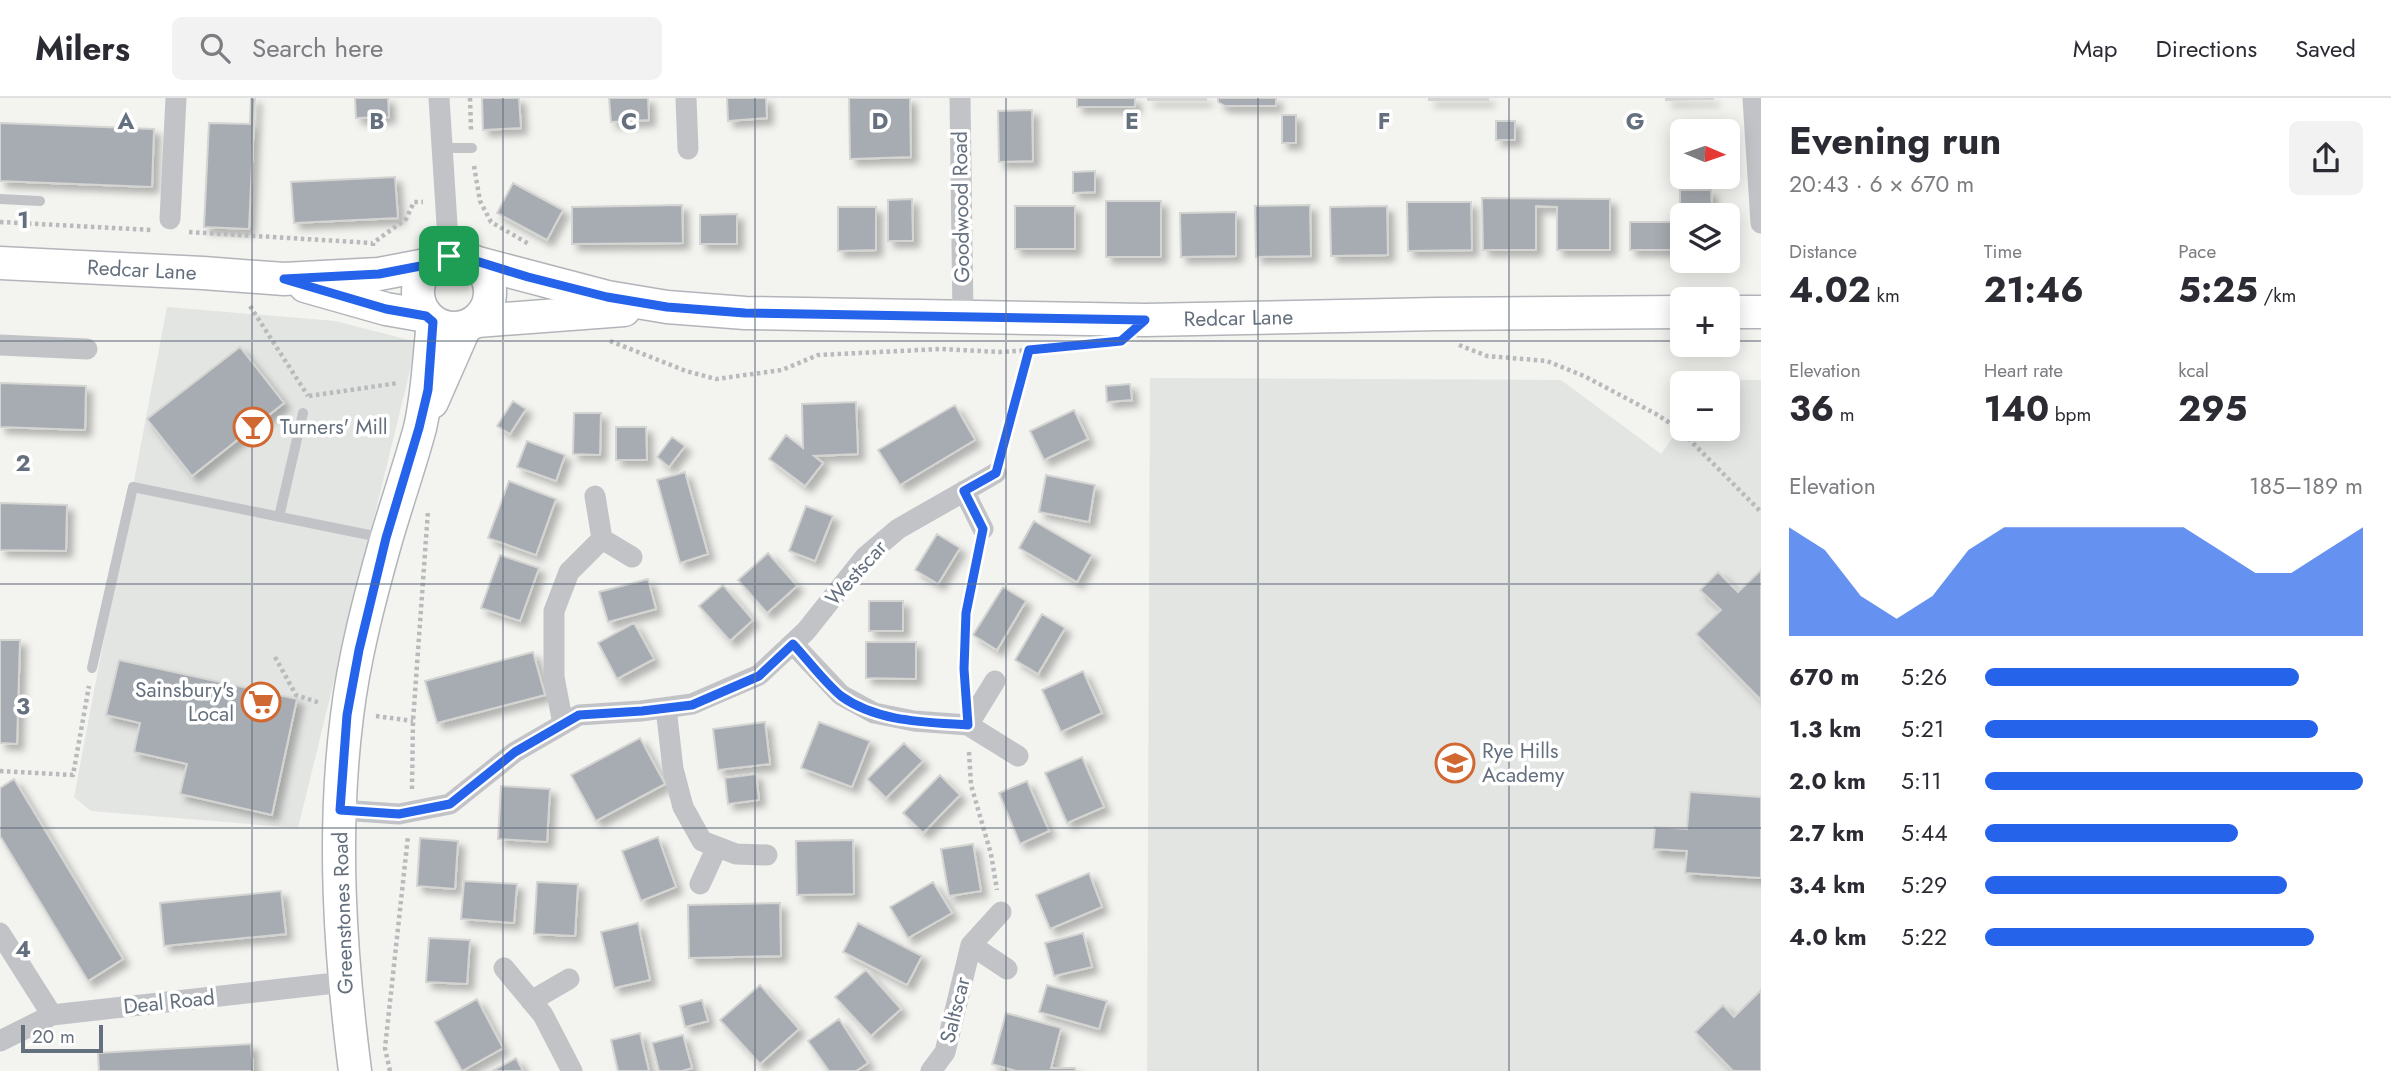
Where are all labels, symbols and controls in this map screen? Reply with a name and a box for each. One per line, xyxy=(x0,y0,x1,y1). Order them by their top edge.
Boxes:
search box xyxy=(172,17,662,80)
text: Milers xyxy=(35,25,130,72)
icon: search xyxy=(196,29,234,67)
text: Search here xyxy=(252,29,383,67)
text: Map xyxy=(2073,31,2118,66)
text: Directions xyxy=(2156,31,2257,66)
text: Saved xyxy=(2295,31,2356,66)
text: A xyxy=(117,104,135,138)
text: B xyxy=(369,104,385,138)
text: C xyxy=(621,104,637,138)
text: D xyxy=(872,104,889,138)
text: E xyxy=(1125,104,1139,138)
text: F xyxy=(1378,104,1390,138)
text: G xyxy=(1626,104,1644,138)
text: Evening run xyxy=(1789,113,2001,168)
north arrow xyxy=(1670,119,1740,189)
map controls xyxy=(1670,119,1740,441)
button: share xyxy=(2289,121,2363,195)
street label: Goodwood Road xyxy=(945,131,977,283)
text: 20:43 · 6 × 670 m xyxy=(1789,167,1974,201)
text: 1 xyxy=(17,203,29,237)
button: layers xyxy=(1670,203,1740,273)
pin xyxy=(419,226,479,286)
icon: arrive xyxy=(430,237,468,275)
text: Distance xyxy=(1789,238,1857,265)
text: Time xyxy=(1984,238,2022,265)
text: Pace xyxy=(2178,238,2216,265)
street label: Redcar Lane xyxy=(86,252,198,288)
text: 4.02 xyxy=(1789,265,1871,315)
text: 21:46 xyxy=(1984,265,2084,315)
text: 5:25 xyxy=(2178,265,2258,315)
text: km xyxy=(1871,282,1900,309)
text: /km xyxy=(2258,282,2296,309)
button: + xyxy=(1670,287,1740,357)
street label: Redcar Lane xyxy=(1183,302,1294,334)
text: Elevation xyxy=(1789,357,1861,384)
text: Heart rate xyxy=(1984,357,2063,384)
text: kcal xyxy=(2178,357,2209,384)
button: − xyxy=(1670,371,1740,441)
text: 36 xyxy=(1789,384,1834,434)
text: 140 xyxy=(1984,384,2049,434)
text: 295 xyxy=(2178,384,2247,434)
text: m xyxy=(1834,401,1855,428)
text: bpm xyxy=(2049,401,2091,428)
bar icon: Turners' Mill xyxy=(232,406,274,448)
place label: Turners' Mill xyxy=(280,412,388,442)
text: 2 xyxy=(15,446,31,480)
text: Elevation xyxy=(1789,469,1876,503)
text: 185–189 m xyxy=(2249,469,2363,503)
street label: Westscar xyxy=(818,533,894,612)
text: 670 m xyxy=(1789,660,1859,694)
text: 5:26 xyxy=(1901,660,1947,694)
place label: Sainsbury's Local xyxy=(135,675,234,729)
supermarket icon: Sainsbury's Local xyxy=(240,681,282,723)
text: 3 xyxy=(16,689,30,723)
text: 1.3 km xyxy=(1789,712,1861,746)
text: 5:21 xyxy=(1901,712,1944,746)
place label: Rye Hills Academy xyxy=(1482,736,1565,790)
school or university icon: Rye Hills Academy xyxy=(1434,742,1476,784)
text: 2.0 km xyxy=(1789,764,1866,798)
text: 5:11 xyxy=(1901,764,1942,798)
text: 2.7 km xyxy=(1789,816,1864,850)
text: 5:44 xyxy=(1901,816,1948,850)
street label: Greenstones Road xyxy=(325,831,361,995)
text: 3.4 km xyxy=(1789,868,1865,902)
text: 5:29 xyxy=(1901,868,1947,902)
text: 4.0 km xyxy=(1789,920,1867,954)
text: 5:22 xyxy=(1901,920,1947,954)
text: 4 xyxy=(15,932,31,966)
street label: Saltscar xyxy=(932,973,978,1046)
street label: Deal Road xyxy=(122,982,216,1022)
scale bar xyxy=(21,1022,103,1054)
text: 20 m xyxy=(32,1023,75,1050)

